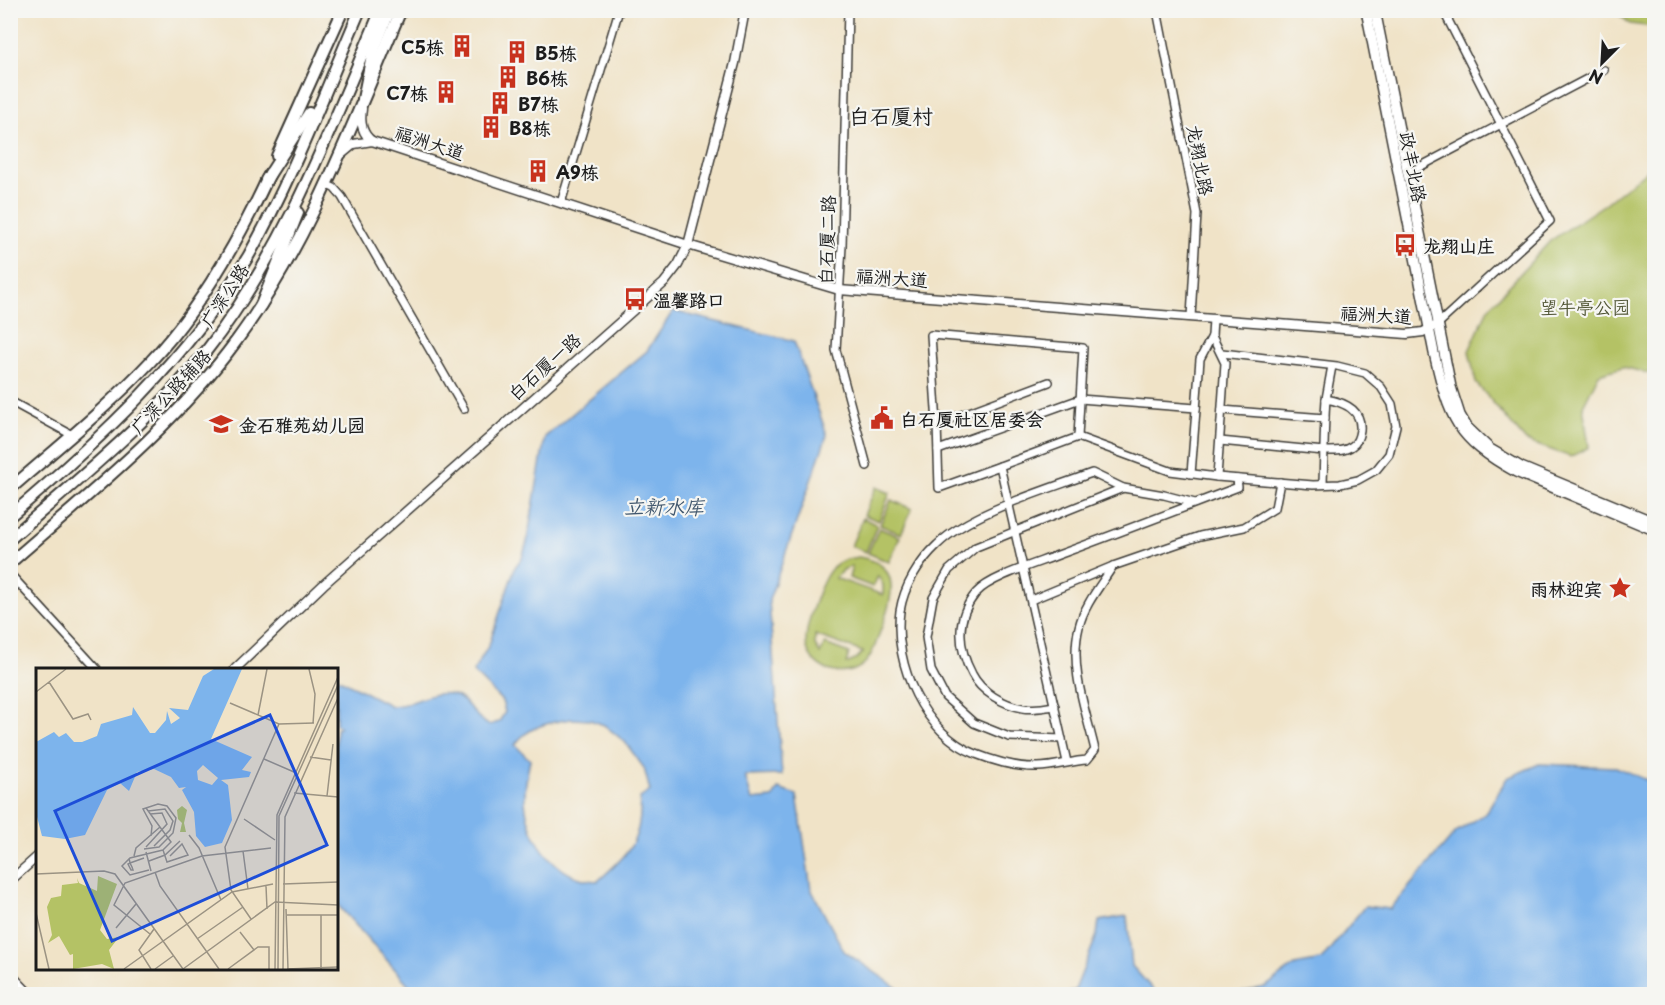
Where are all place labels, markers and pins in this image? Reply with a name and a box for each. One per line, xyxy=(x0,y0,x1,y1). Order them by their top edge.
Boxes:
place label: C5栋 xyxy=(401,33,444,60)
building icon: C5栋 xyxy=(449,33,475,59)
building icon: B5栋 xyxy=(504,39,530,65)
place label: B5栋 xyxy=(535,39,577,66)
building icon: B6栋 xyxy=(495,64,521,90)
place label: B6栋 xyxy=(526,64,568,91)
place label: C7栋 xyxy=(386,79,428,106)
building icon: C7栋 xyxy=(433,79,459,105)
building icon: B7栋 xyxy=(487,90,513,116)
place label: B7栋 xyxy=(518,90,559,117)
building icon: B8栋 xyxy=(478,114,504,140)
place label: B8栋 xyxy=(509,114,551,141)
building icon: A9栋 xyxy=(525,158,551,184)
place label: A9栋 xyxy=(556,158,599,185)
bus stop icon: 龙翔山庄 xyxy=(1392,232,1418,258)
place label: 龙翔山庄 xyxy=(1423,232,1495,259)
bus stop icon: 温馨路口 xyxy=(622,286,648,312)
place label: 温馨路口 xyxy=(653,286,725,313)
public building icon: 白石厦社区居委会 xyxy=(869,405,895,431)
place label: 白石厦社区居委会 xyxy=(900,405,1044,432)
school or university icon: 金石雅苑幼儿园 xyxy=(208,411,234,437)
place label: 金石雅苑幼儿园 xyxy=(239,411,365,438)
place label: 雨林迎宾 xyxy=(1530,575,1602,602)
place icon: 雨林迎宾 xyxy=(1607,575,1633,601)

